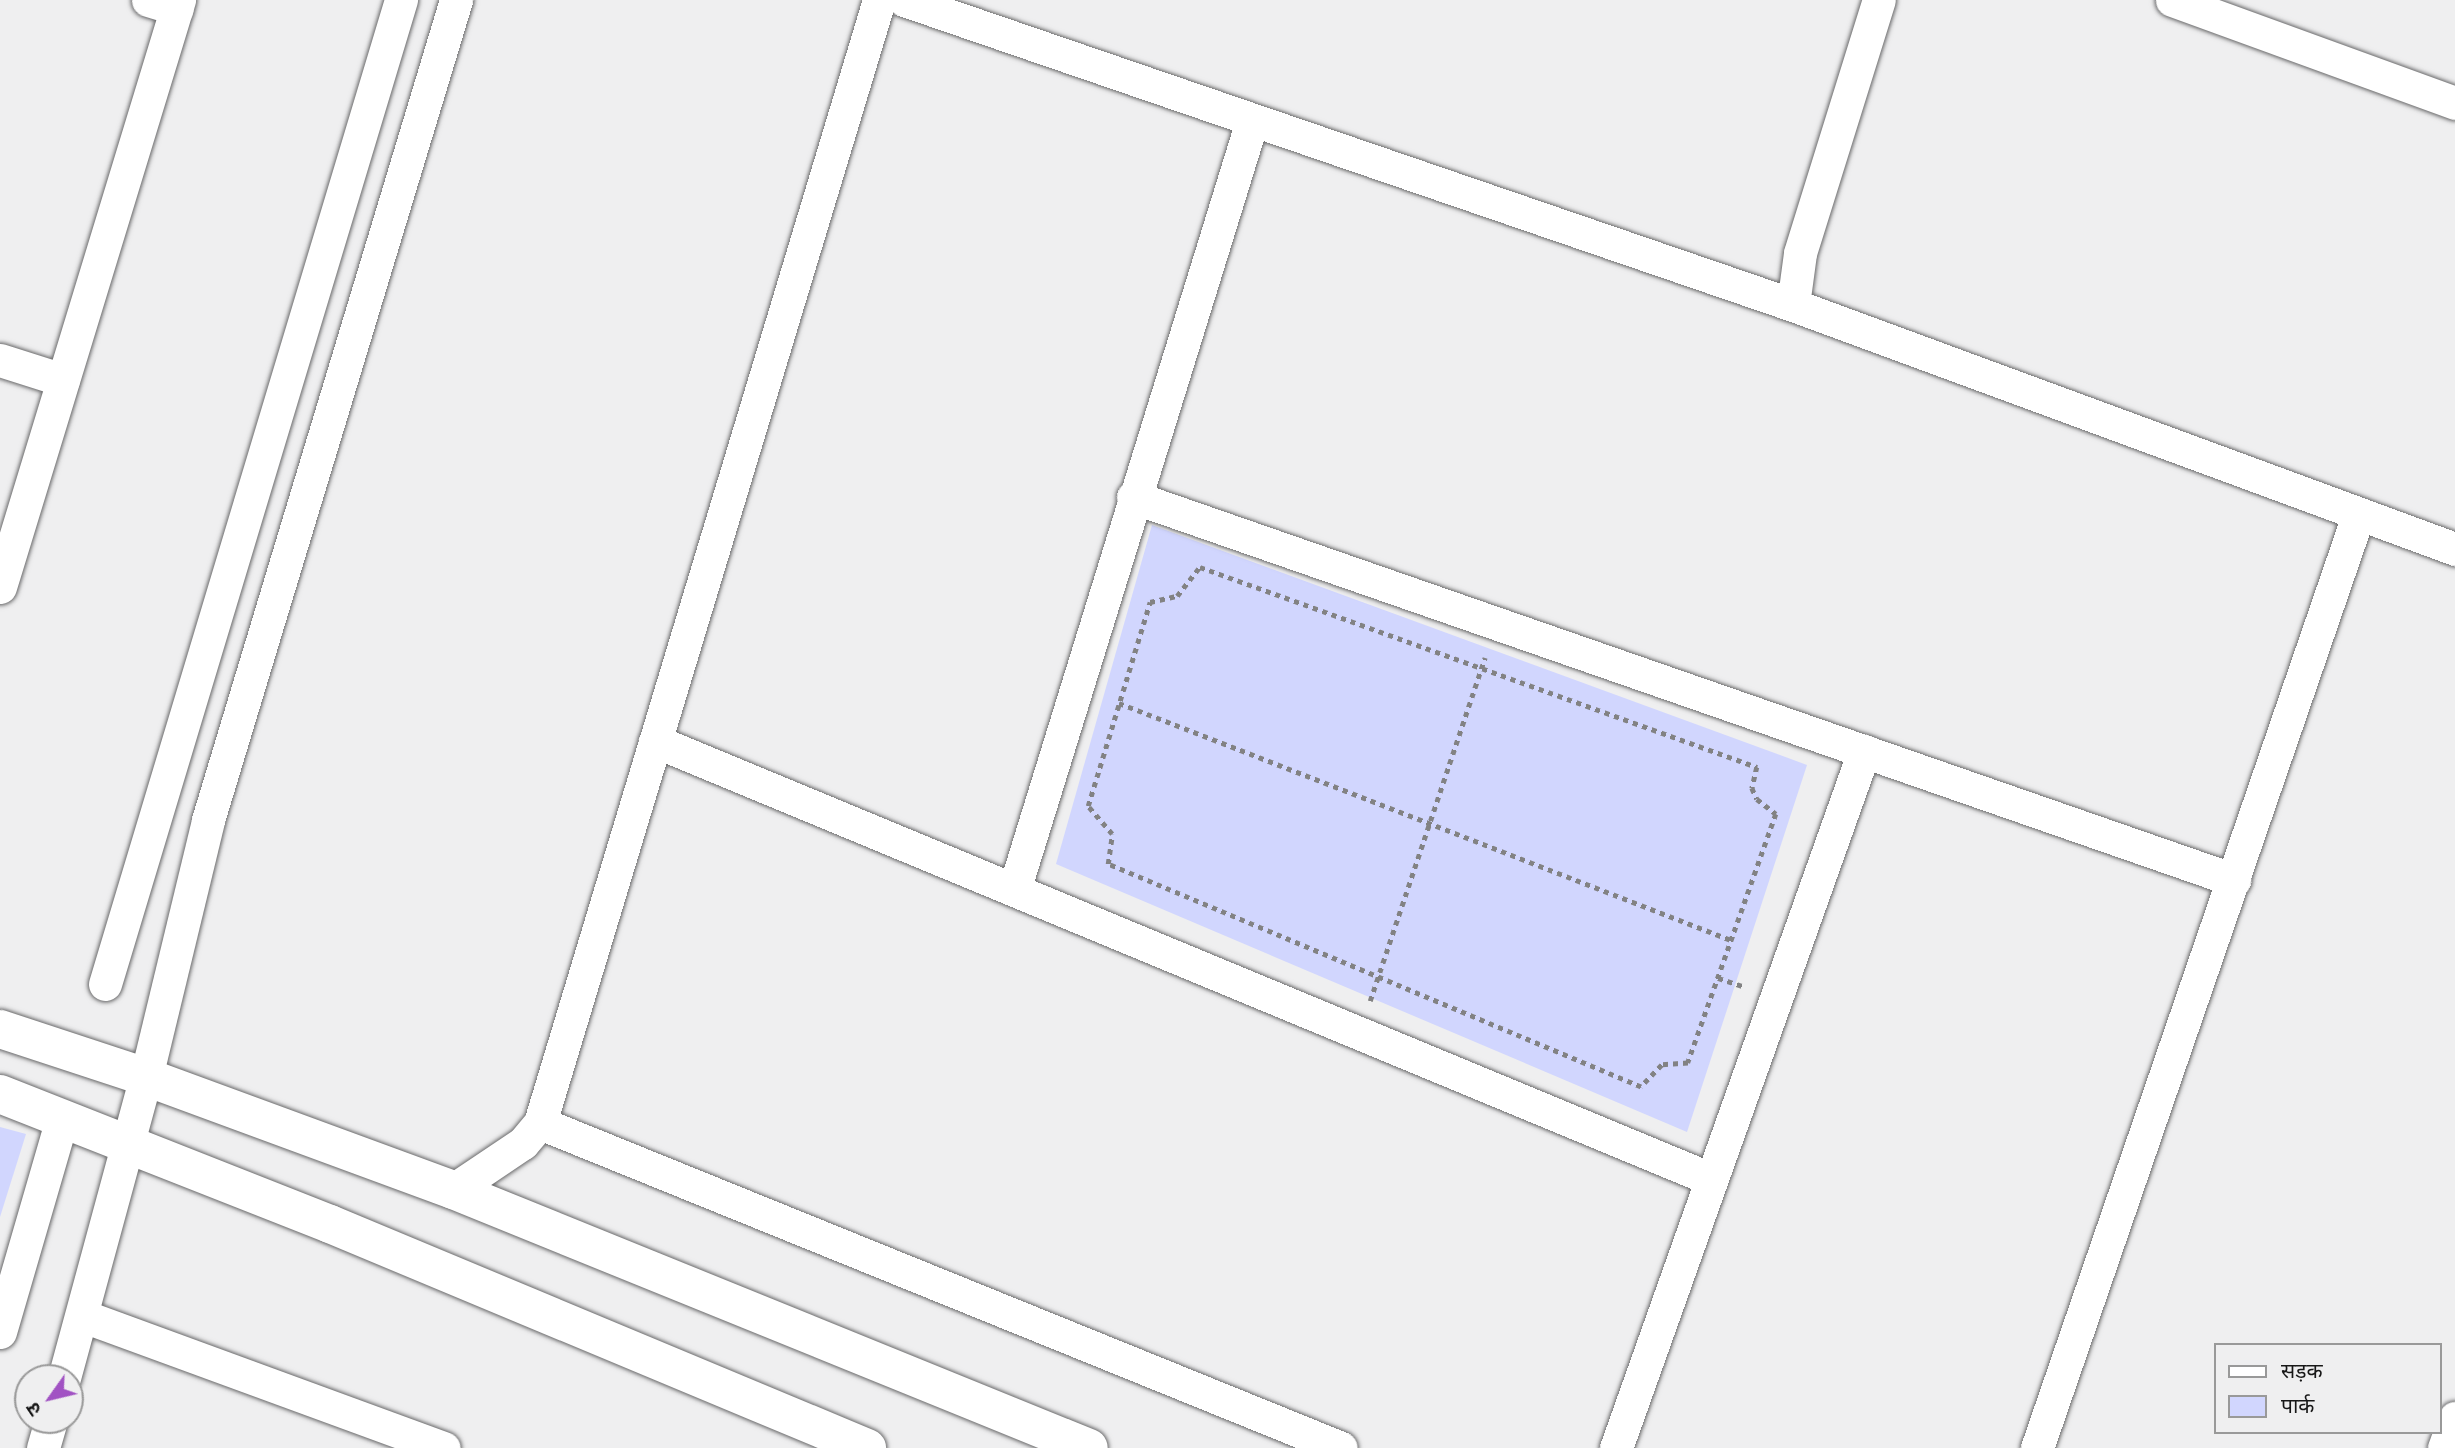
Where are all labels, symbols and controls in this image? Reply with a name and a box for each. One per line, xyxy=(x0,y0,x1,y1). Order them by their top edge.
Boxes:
legend xyxy=(2214,1343,2441,1434)
text: सड़क xyxy=(2281,1356,2323,1384)
north arrow xyxy=(14,1364,84,1434)
text: पार्क xyxy=(2281,1391,2315,1419)
text: उ xyxy=(20,1398,46,1421)

